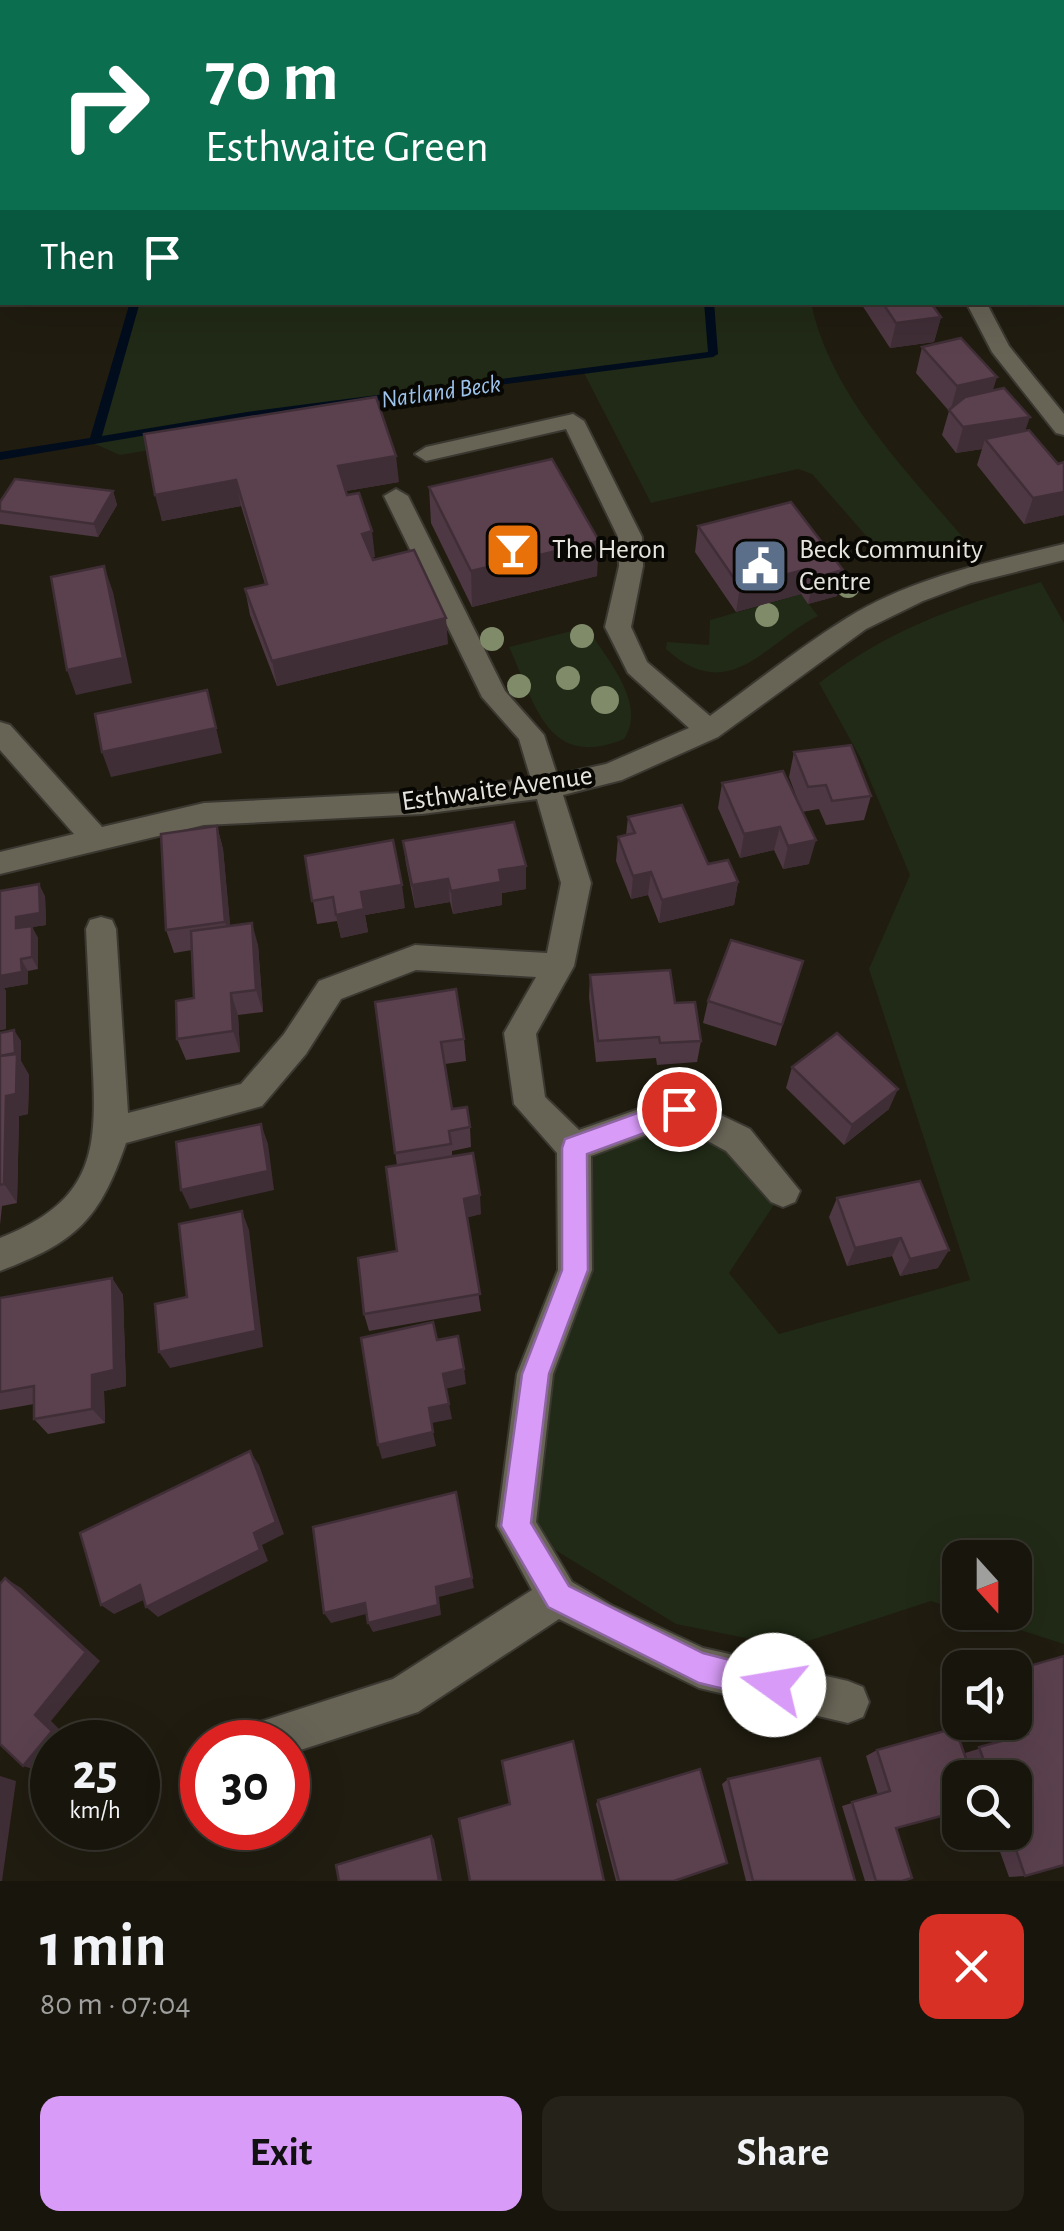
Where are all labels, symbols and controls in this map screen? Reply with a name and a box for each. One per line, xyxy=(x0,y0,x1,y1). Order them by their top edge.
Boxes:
icon: right xyxy=(40,40,170,170)
text: 70 m xyxy=(205,43,339,113)
text: Esthwaite Green xyxy=(205,125,489,170)
icon: arrive xyxy=(135,230,190,285)
text: Then xyxy=(40,239,115,277)
water label: Natland Beck xyxy=(380,371,502,413)
bar icon: The Heron xyxy=(483,520,543,580)
place label: The Heron xyxy=(552,536,666,564)
public building icon: Beck Community Centre xyxy=(730,536,790,596)
place label: Beck Community Centre xyxy=(799,536,983,596)
street label: Esthwaite Avenue xyxy=(400,762,594,816)
pin xyxy=(637,1067,722,1152)
icon: arrive xyxy=(652,1082,707,1137)
north arrow xyxy=(942,1540,1032,1630)
map controls xyxy=(942,1540,1032,1850)
position arrow xyxy=(722,1633,826,1737)
button: sound xyxy=(942,1650,1032,1740)
speed limit sign: 30 xyxy=(180,1720,310,1850)
text: 25 xyxy=(72,1748,118,1798)
button: search xyxy=(942,1760,1032,1850)
text: km/h xyxy=(69,1798,121,1823)
button: close xyxy=(919,1914,1024,2019)
text: 1 min xyxy=(40,1917,166,1977)
text: 80 m · 07:04 xyxy=(40,1988,191,2020)
button: Exit xyxy=(40,2096,522,2211)
button: Share xyxy=(542,2096,1024,2211)

